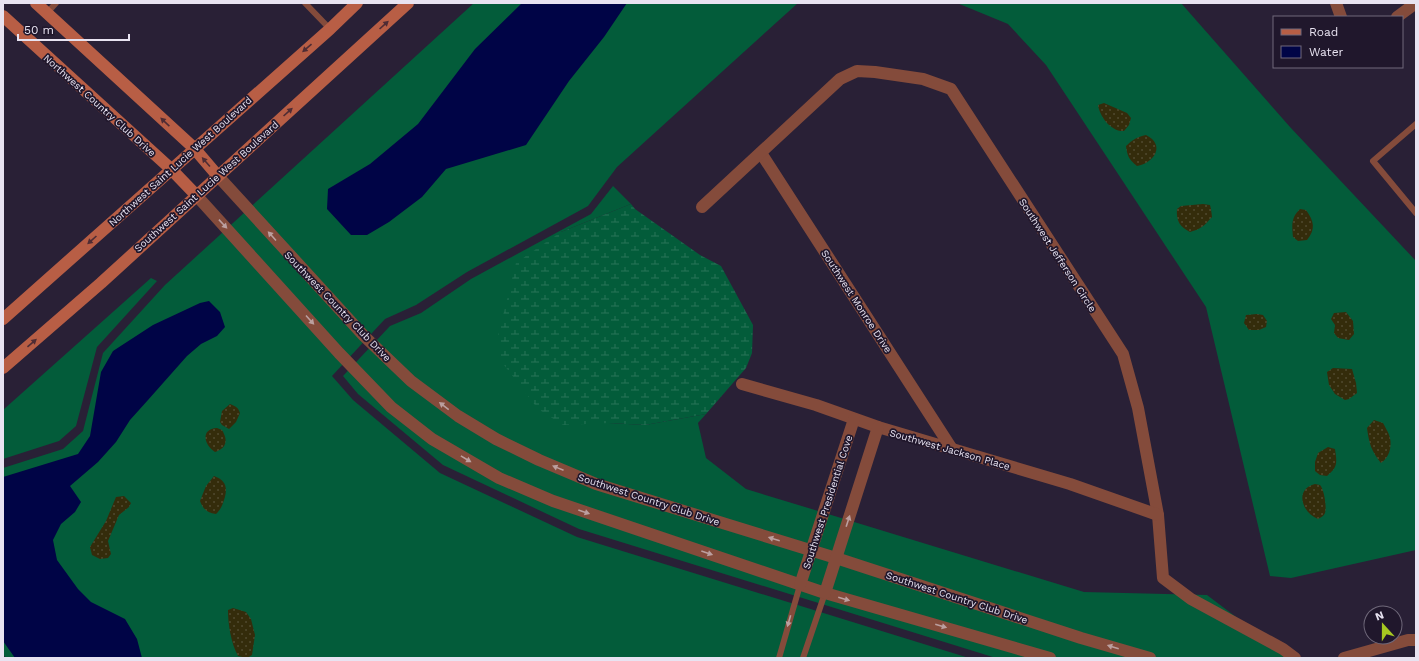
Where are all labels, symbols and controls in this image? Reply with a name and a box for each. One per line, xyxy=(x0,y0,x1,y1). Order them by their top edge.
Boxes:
scale bar xyxy=(18,16,129,42)
legend xyxy=(1273,16,1403,68)
one-way arrow xyxy=(379,20,390,29)
text: 50 m xyxy=(24,23,54,37)
text: Road xyxy=(1309,25,1338,39)
one-way arrow xyxy=(302,44,313,53)
text: Water xyxy=(1309,45,1344,59)
street label: Northwest Country Club Drive xyxy=(42,52,158,159)
street label: Northwest Saint Lucie West Boulevard xyxy=(107,94,254,228)
one-way arrow xyxy=(283,107,293,116)
one-way arrow xyxy=(160,117,170,127)
street label: Southwest Saint Lucie West Boulevard xyxy=(132,119,280,254)
one-way arrow xyxy=(201,157,210,167)
street label: Southwest Jefferson Circle xyxy=(1017,197,1099,314)
one-way arrow xyxy=(218,219,228,229)
one-way arrow xyxy=(267,231,277,241)
one-way arrow xyxy=(87,235,97,244)
street label: Southwest Monroe Drive xyxy=(819,248,894,355)
street label: Southwest Country Club Drive xyxy=(282,249,393,364)
one-way arrow xyxy=(305,316,314,325)
one-way arrow xyxy=(27,338,38,347)
one-way arrow xyxy=(438,401,449,410)
street label: Southwest Jackson Place xyxy=(888,427,1012,472)
street label: Southwest Presidential Cove xyxy=(801,434,854,570)
one-way arrow xyxy=(460,455,472,462)
one-way arrow xyxy=(551,464,563,470)
street label: Southwest Country Club Drive xyxy=(577,471,721,528)
one-way arrow xyxy=(578,509,590,515)
one-way arrow xyxy=(845,515,851,527)
one-way arrow xyxy=(768,536,780,542)
one-way arrow xyxy=(701,550,713,556)
street label: Southwest Country Club Drive xyxy=(885,569,1029,626)
one-way arrow xyxy=(837,596,850,602)
north arrow xyxy=(1363,605,1403,645)
text: N xyxy=(1373,609,1386,624)
one-way arrow xyxy=(786,616,792,628)
one-way arrow xyxy=(935,623,947,629)
one-way arrow xyxy=(1107,644,1119,650)

